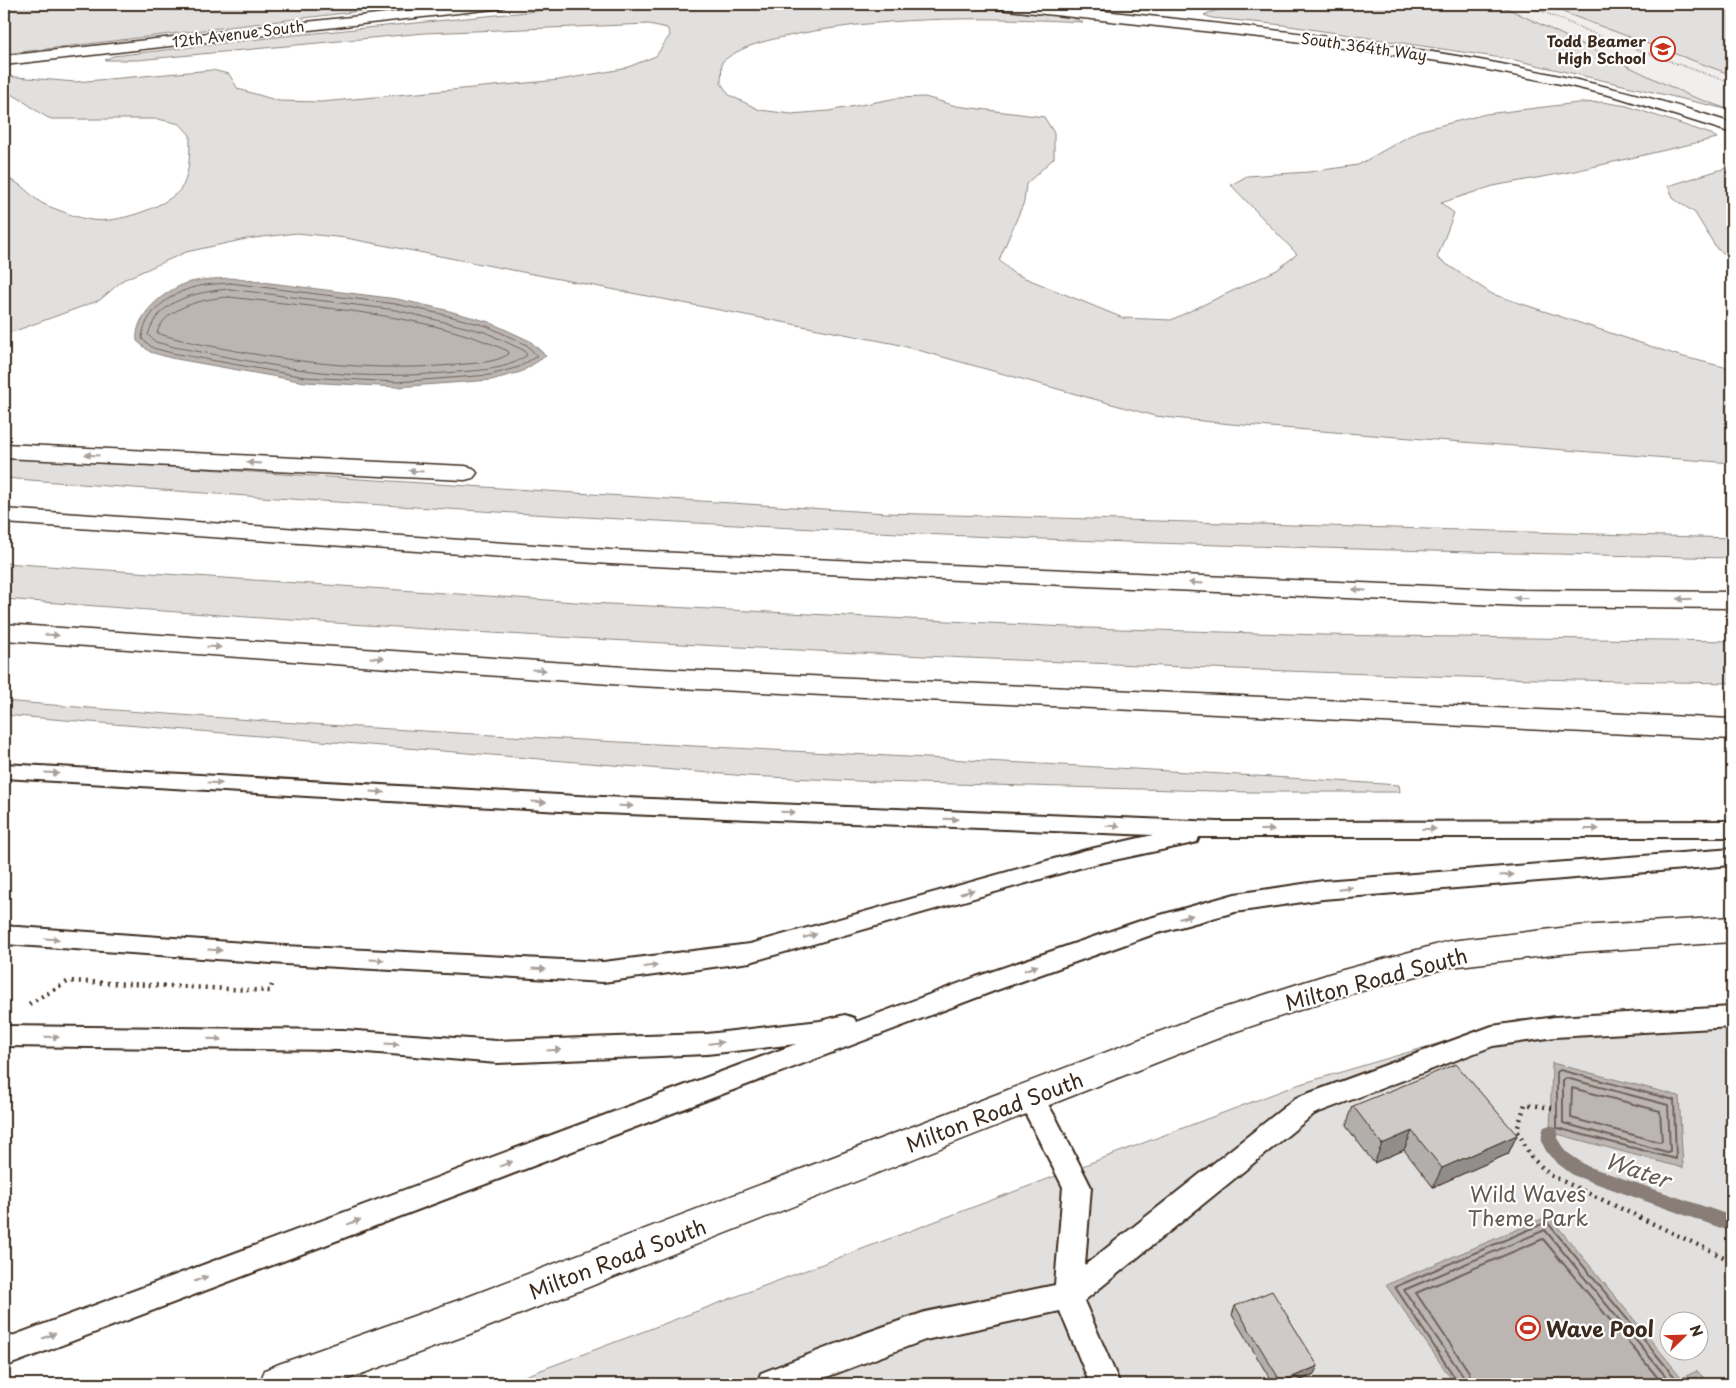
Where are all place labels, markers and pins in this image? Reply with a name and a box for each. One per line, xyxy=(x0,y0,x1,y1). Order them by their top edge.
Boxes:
place label: Todd Beamer High School xyxy=(1546,29,1646,69)
school or university icon: Todd Beamer High School xyxy=(1650,36,1676,62)
place label: Wave Pool xyxy=(1546,1312,1654,1344)
sports icon: Wave Pool xyxy=(1515,1315,1541,1341)

